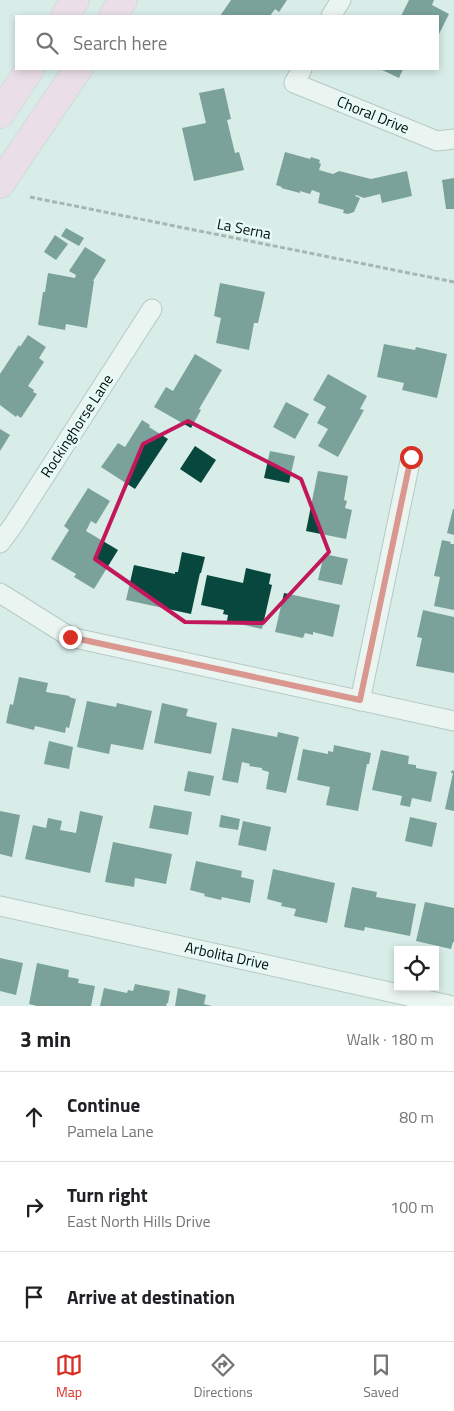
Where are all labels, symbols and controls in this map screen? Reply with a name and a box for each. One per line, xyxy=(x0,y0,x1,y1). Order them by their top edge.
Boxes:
search box xyxy=(15,15,439,70)
text: Search here xyxy=(73,28,167,57)
icon: search xyxy=(33,29,61,57)
street label: Choral Drive xyxy=(333,90,413,140)
street label: La Serna xyxy=(215,212,273,245)
street label: Rockinghorse Lane xyxy=(34,369,119,482)
route start xyxy=(400,446,423,469)
route end xyxy=(59,626,82,649)
street label: Arbolita Drive xyxy=(183,935,271,976)
map controls xyxy=(394,946,439,991)
button: locate xyxy=(394,946,439,991)
text: 3 min xyxy=(20,1023,71,1055)
text: Walk · 180 m xyxy=(346,1027,434,1051)
text: Continue xyxy=(67,1090,140,1119)
icon: ahead xyxy=(20,1103,48,1131)
text: 80 m xyxy=(399,1105,434,1129)
text: Pamela Lane xyxy=(67,1119,153,1143)
text: Turn right xyxy=(67,1180,148,1209)
icon: right xyxy=(20,1193,48,1221)
text: 100 m xyxy=(390,1195,434,1219)
text: East North Hills Drive xyxy=(67,1209,211,1233)
text: Arrive at destination xyxy=(67,1282,235,1311)
icon: arrive xyxy=(20,1283,48,1311)
tab: Map xyxy=(55,1351,83,1402)
tab: Directions xyxy=(193,1351,253,1402)
tab: Saved xyxy=(363,1351,399,1402)

